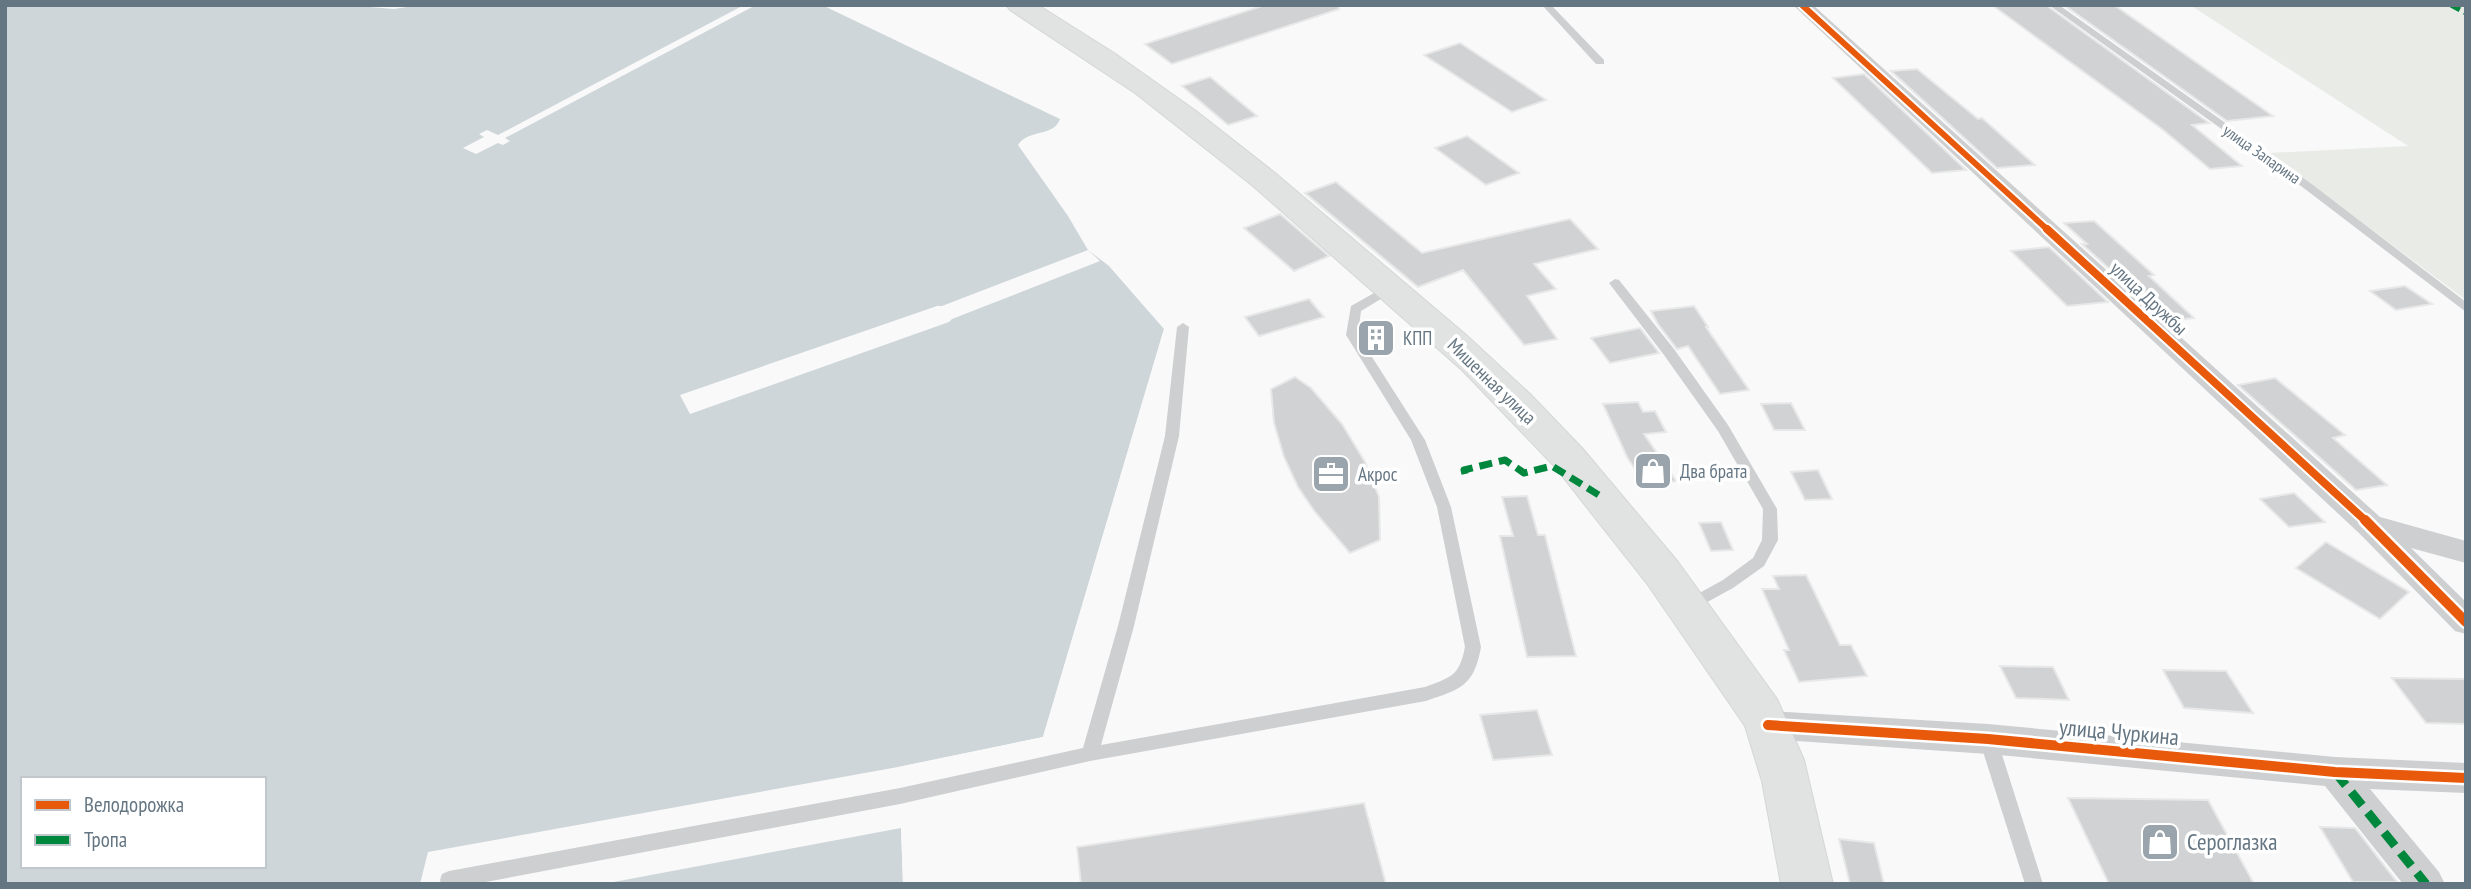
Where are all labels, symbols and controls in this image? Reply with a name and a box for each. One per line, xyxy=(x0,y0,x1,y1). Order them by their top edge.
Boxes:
street label: улица Запарина xyxy=(2219,120,2305,188)
street label: улица Дружбы xyxy=(2105,256,2193,340)
building icon: КПП xyxy=(1355,317,1397,359)
place label: КПП xyxy=(1403,326,1432,350)
street label: Мишенная улица xyxy=(1443,333,1541,429)
shop icon: Два брата xyxy=(1632,450,1674,492)
office icon: Акрос xyxy=(1310,453,1352,495)
place label: Два брата xyxy=(1680,459,1747,483)
place label: Акрос xyxy=(1358,462,1398,486)
street label: улица Чуркина xyxy=(2058,712,2180,751)
legend xyxy=(21,777,266,868)
text: Велодорожка xyxy=(84,791,184,818)
shop icon: Сероглазка xyxy=(2139,821,2181,863)
text: Тропа xyxy=(84,826,127,853)
place label: Сероглазка xyxy=(2187,827,2277,856)

